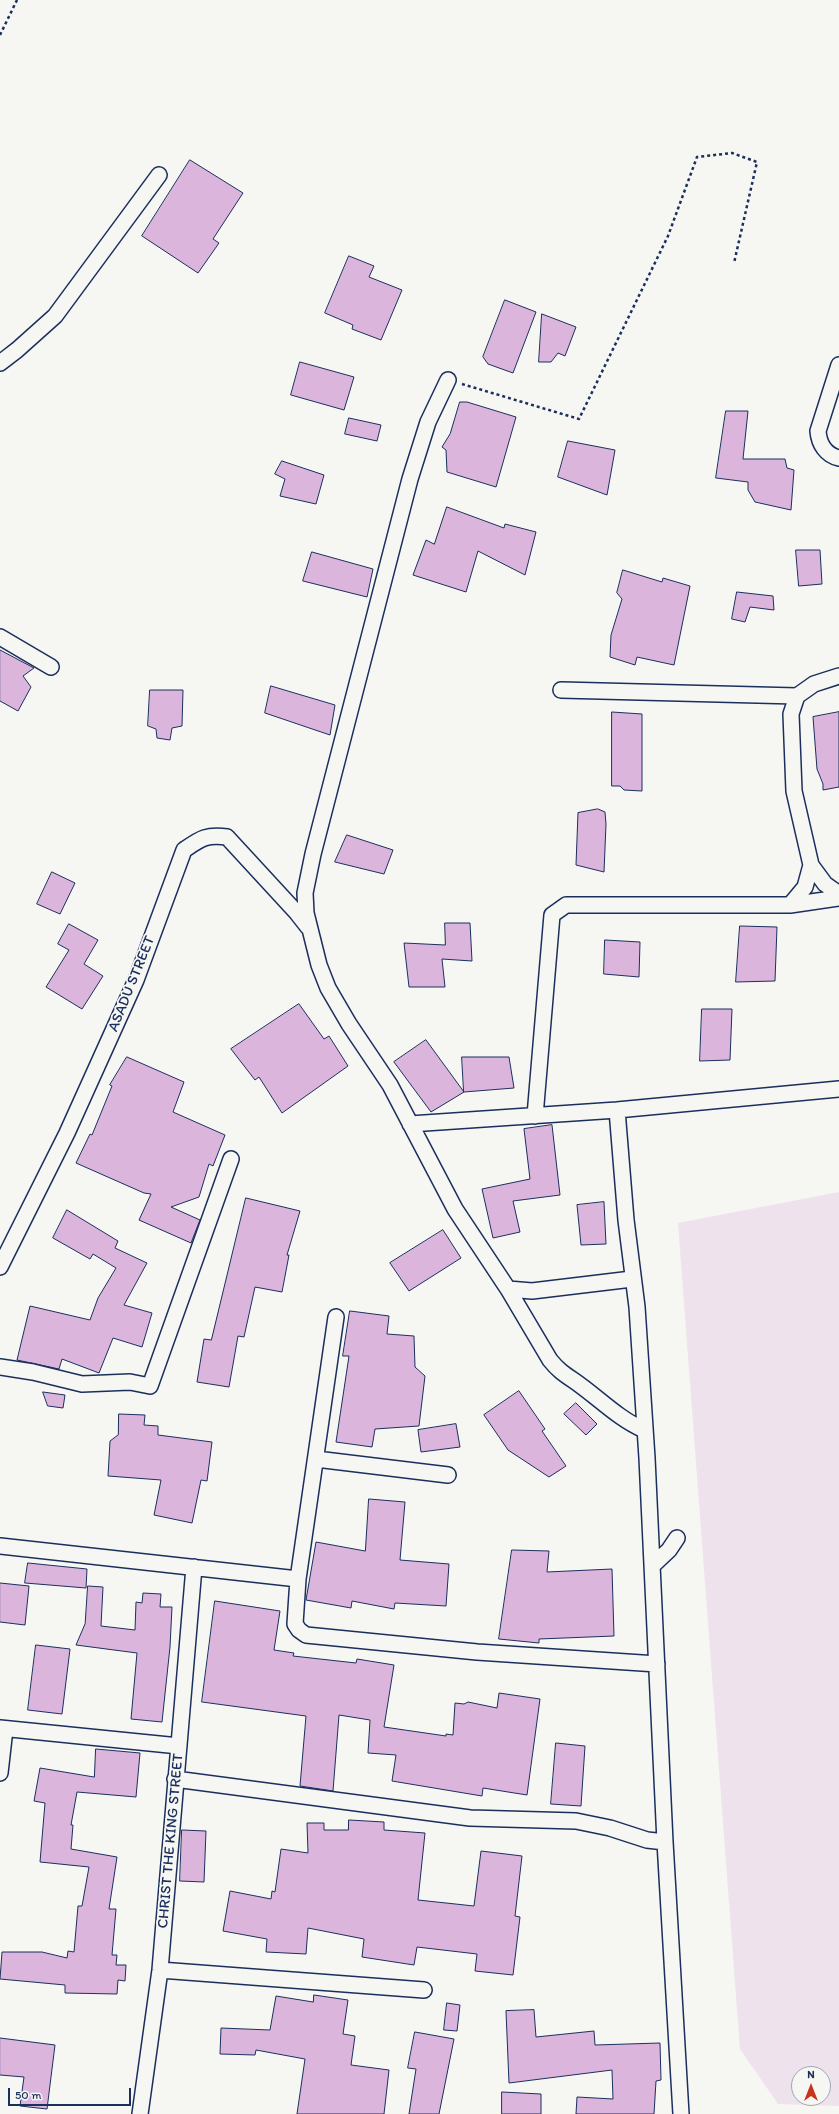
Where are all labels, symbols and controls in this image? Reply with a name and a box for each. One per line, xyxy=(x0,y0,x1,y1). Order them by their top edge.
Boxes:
street label: ASADU STREET xyxy=(105,934,159,1034)
street label: CHRIST THE KING STREET xyxy=(154,1753,188,1929)
north arrow xyxy=(791,2066,831,2106)
text: N xyxy=(807,2068,815,2081)
scale bar xyxy=(10,2080,133,2106)
text: 50 m xyxy=(15,2088,41,2102)

